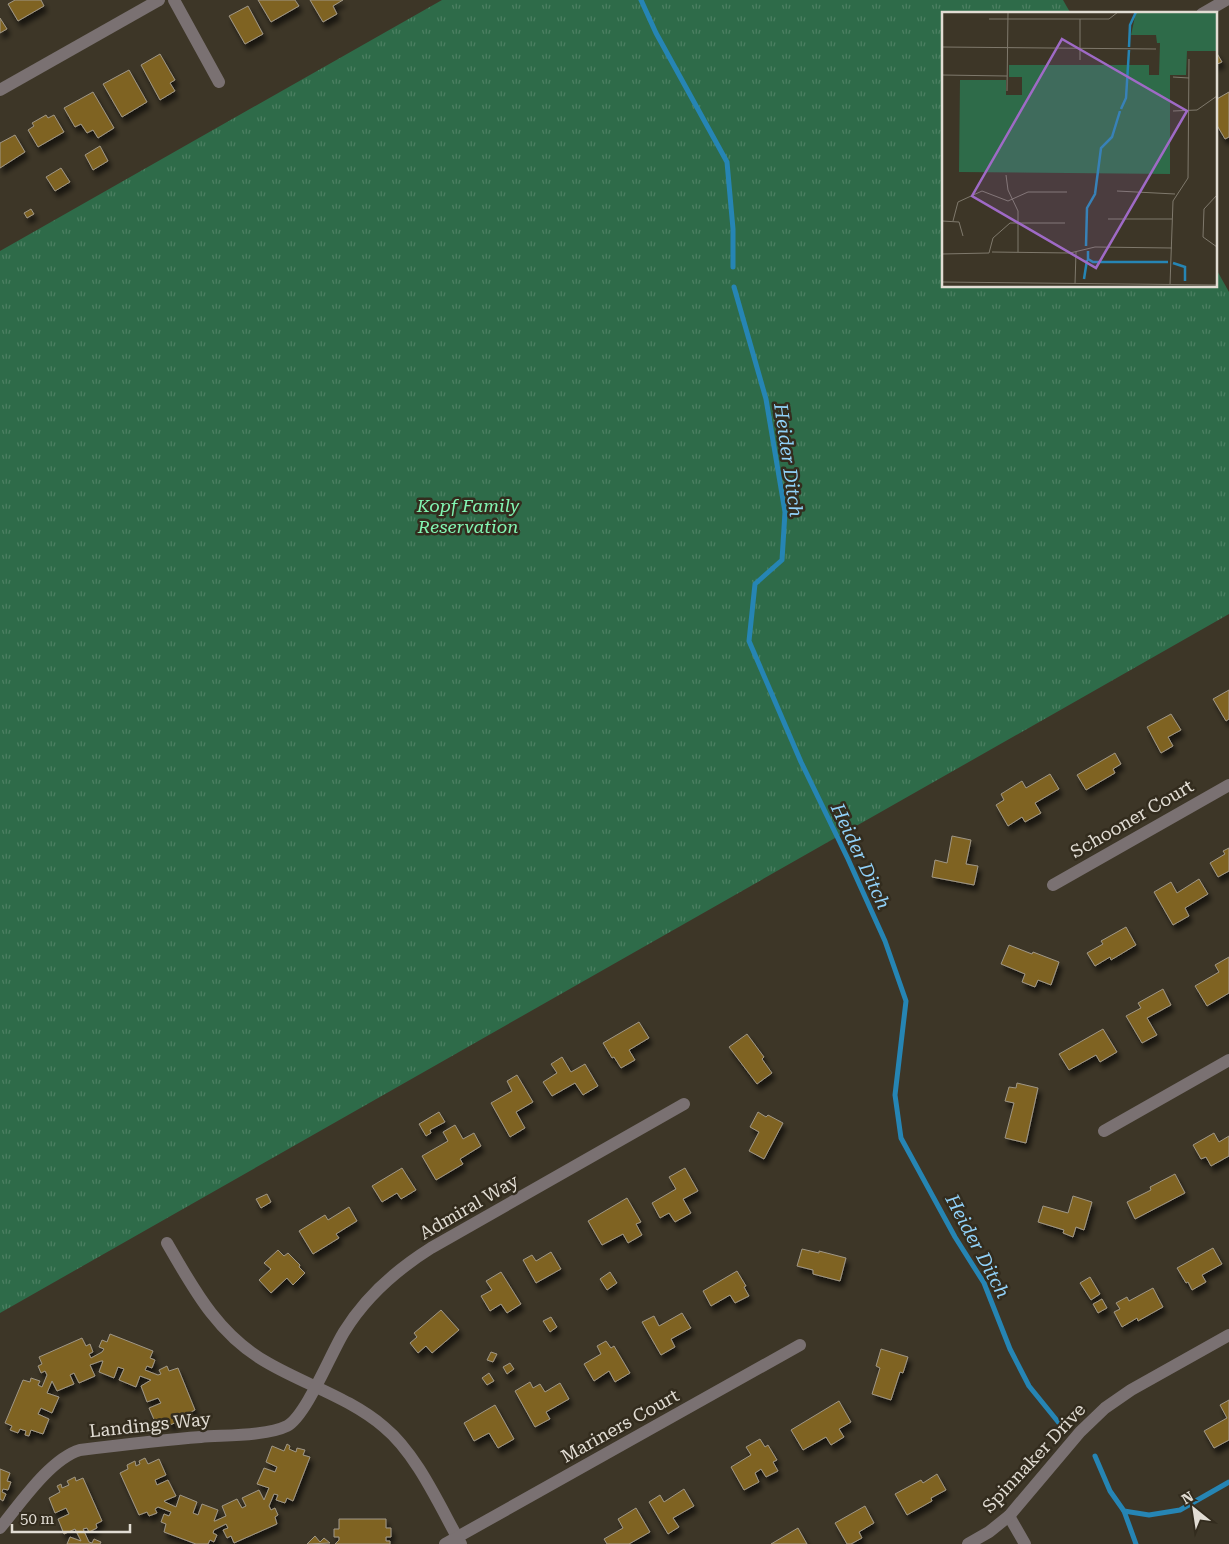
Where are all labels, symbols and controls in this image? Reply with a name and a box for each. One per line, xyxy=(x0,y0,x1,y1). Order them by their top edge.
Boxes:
inset map xyxy=(942,12,1216,288)
water label: Heider Ditch xyxy=(769,401,808,518)
park label: Kopf Family Reservation xyxy=(416,495,520,537)
street label: Schooner Court xyxy=(1067,775,1197,862)
water label: Heider Ditch xyxy=(826,799,895,913)
street label: Admiral Way xyxy=(416,1170,522,1243)
water label: Heider Ditch xyxy=(940,1189,1015,1302)
street label: Mariners Court xyxy=(557,1384,683,1467)
street label: Spinnaker Drive xyxy=(978,1399,1090,1517)
street label: Landings Way xyxy=(88,1408,212,1441)
north arrow xyxy=(1169,1484,1219,1534)
text: N xyxy=(1179,1488,1196,1507)
scale bar xyxy=(12,1502,130,1534)
text: 50 m xyxy=(20,1510,55,1528)

